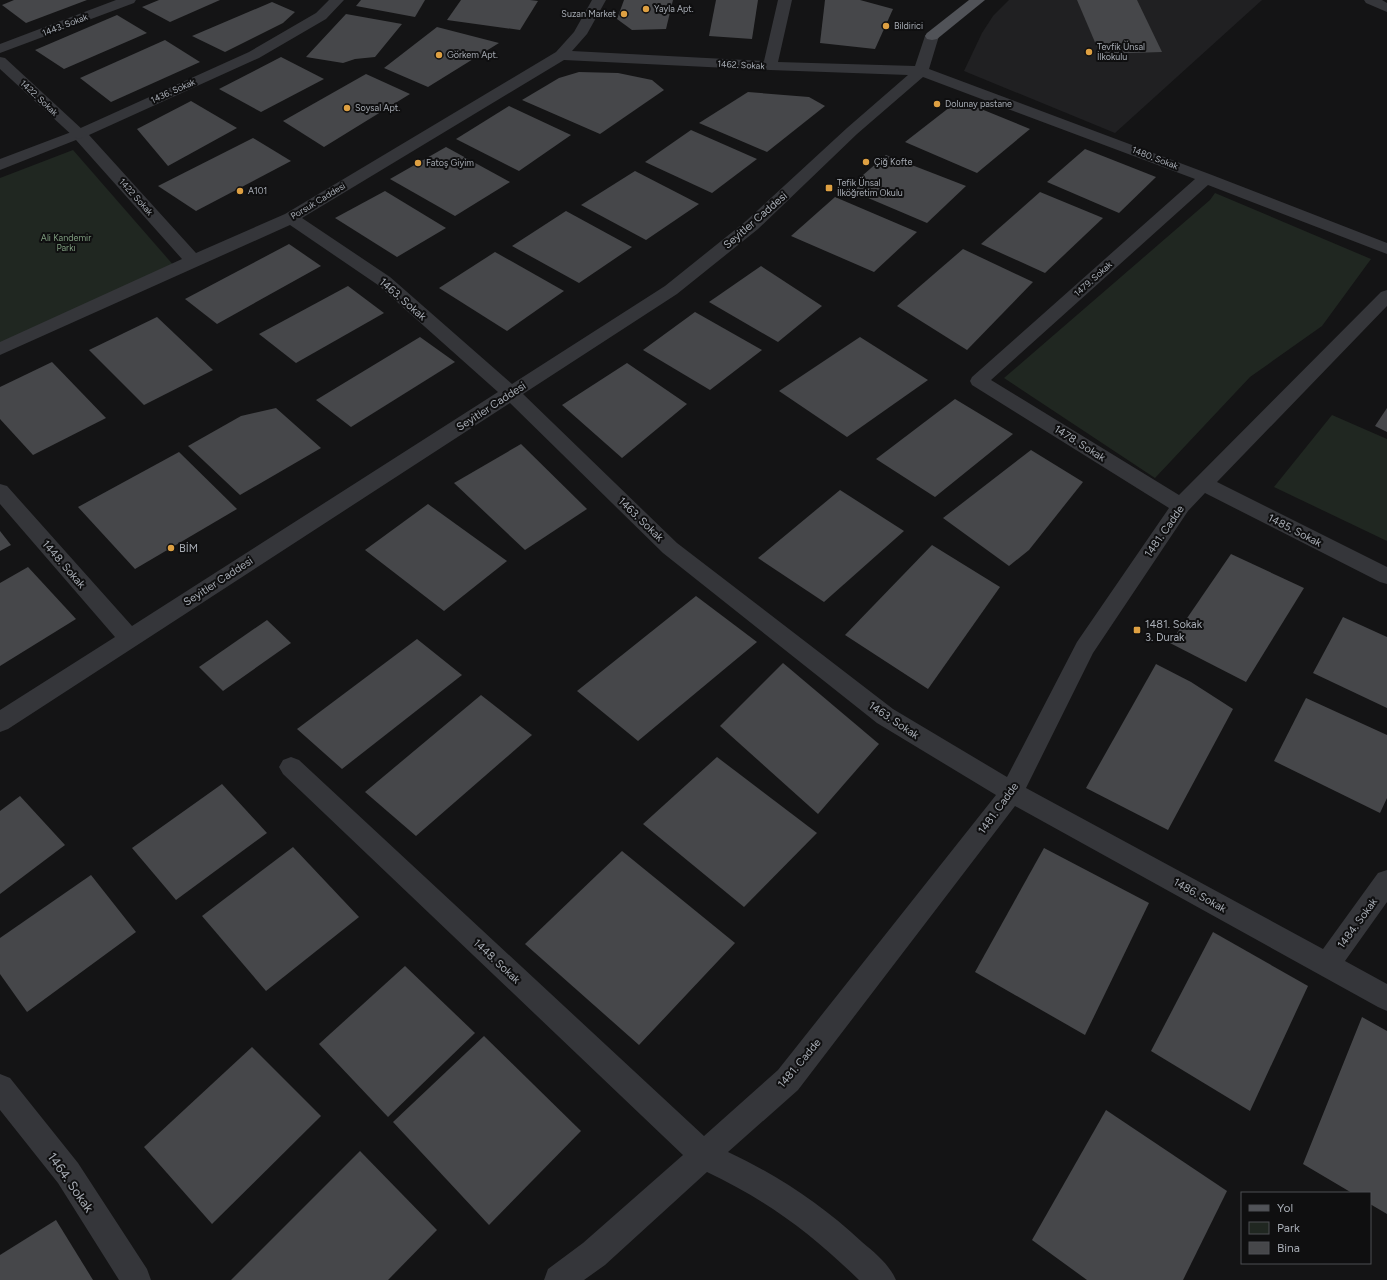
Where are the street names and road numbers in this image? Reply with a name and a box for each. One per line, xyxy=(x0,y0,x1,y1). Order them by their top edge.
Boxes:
street label: 1443. Sokak xyxy=(41,11,90,38)
street label: 1462. Sokak xyxy=(717,58,766,71)
street label: 1436. Sokak xyxy=(149,76,197,105)
street label: 1422. Sokak xyxy=(18,77,61,118)
street label: 1480. Sokak xyxy=(1130,144,1180,172)
street label: 1422 Sokak xyxy=(117,176,156,218)
street label: Porsuk Caddesi xyxy=(288,180,347,221)
street label: Seyitler Caddesi xyxy=(721,189,790,252)
street label: 1479. Sokak xyxy=(1071,258,1114,299)
street label: 1463. Sokak xyxy=(377,275,429,324)
street label: Seyitler Caddesi xyxy=(454,379,528,434)
street label: 1478. Sokak xyxy=(1052,422,1108,465)
street label: 1463. Sokak xyxy=(615,495,666,545)
street label: 1481. Cadde xyxy=(1142,503,1187,560)
street label: 1485. Sokak xyxy=(1266,511,1324,550)
street label: 1448. Sokak xyxy=(39,538,88,591)
street label: Seyitler Caddesi xyxy=(181,554,255,609)
street label: 1463. Sokak xyxy=(866,699,922,742)
street label: 1481. Cadde xyxy=(975,780,1021,836)
street label: 1486. Sokak xyxy=(1171,876,1229,916)
street label: 1484. Sokak xyxy=(1335,895,1380,951)
street label: 1448. Sokak xyxy=(471,936,523,987)
street label: 1481. Cadde xyxy=(775,1036,824,1091)
street label: 1464. Sokak xyxy=(45,1150,97,1216)

